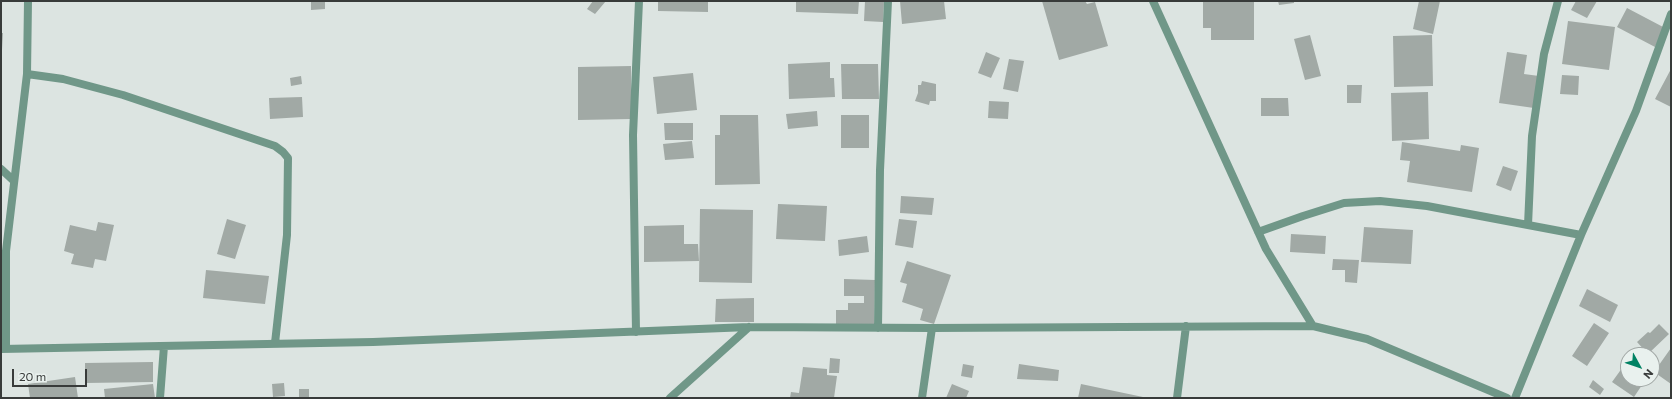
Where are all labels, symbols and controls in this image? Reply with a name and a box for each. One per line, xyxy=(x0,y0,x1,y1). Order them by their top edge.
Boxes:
north arrow xyxy=(1620,347,1660,387)
scale bar xyxy=(14,361,89,387)
text: N xyxy=(1641,367,1656,382)
text: 20 m xyxy=(19,369,46,383)

